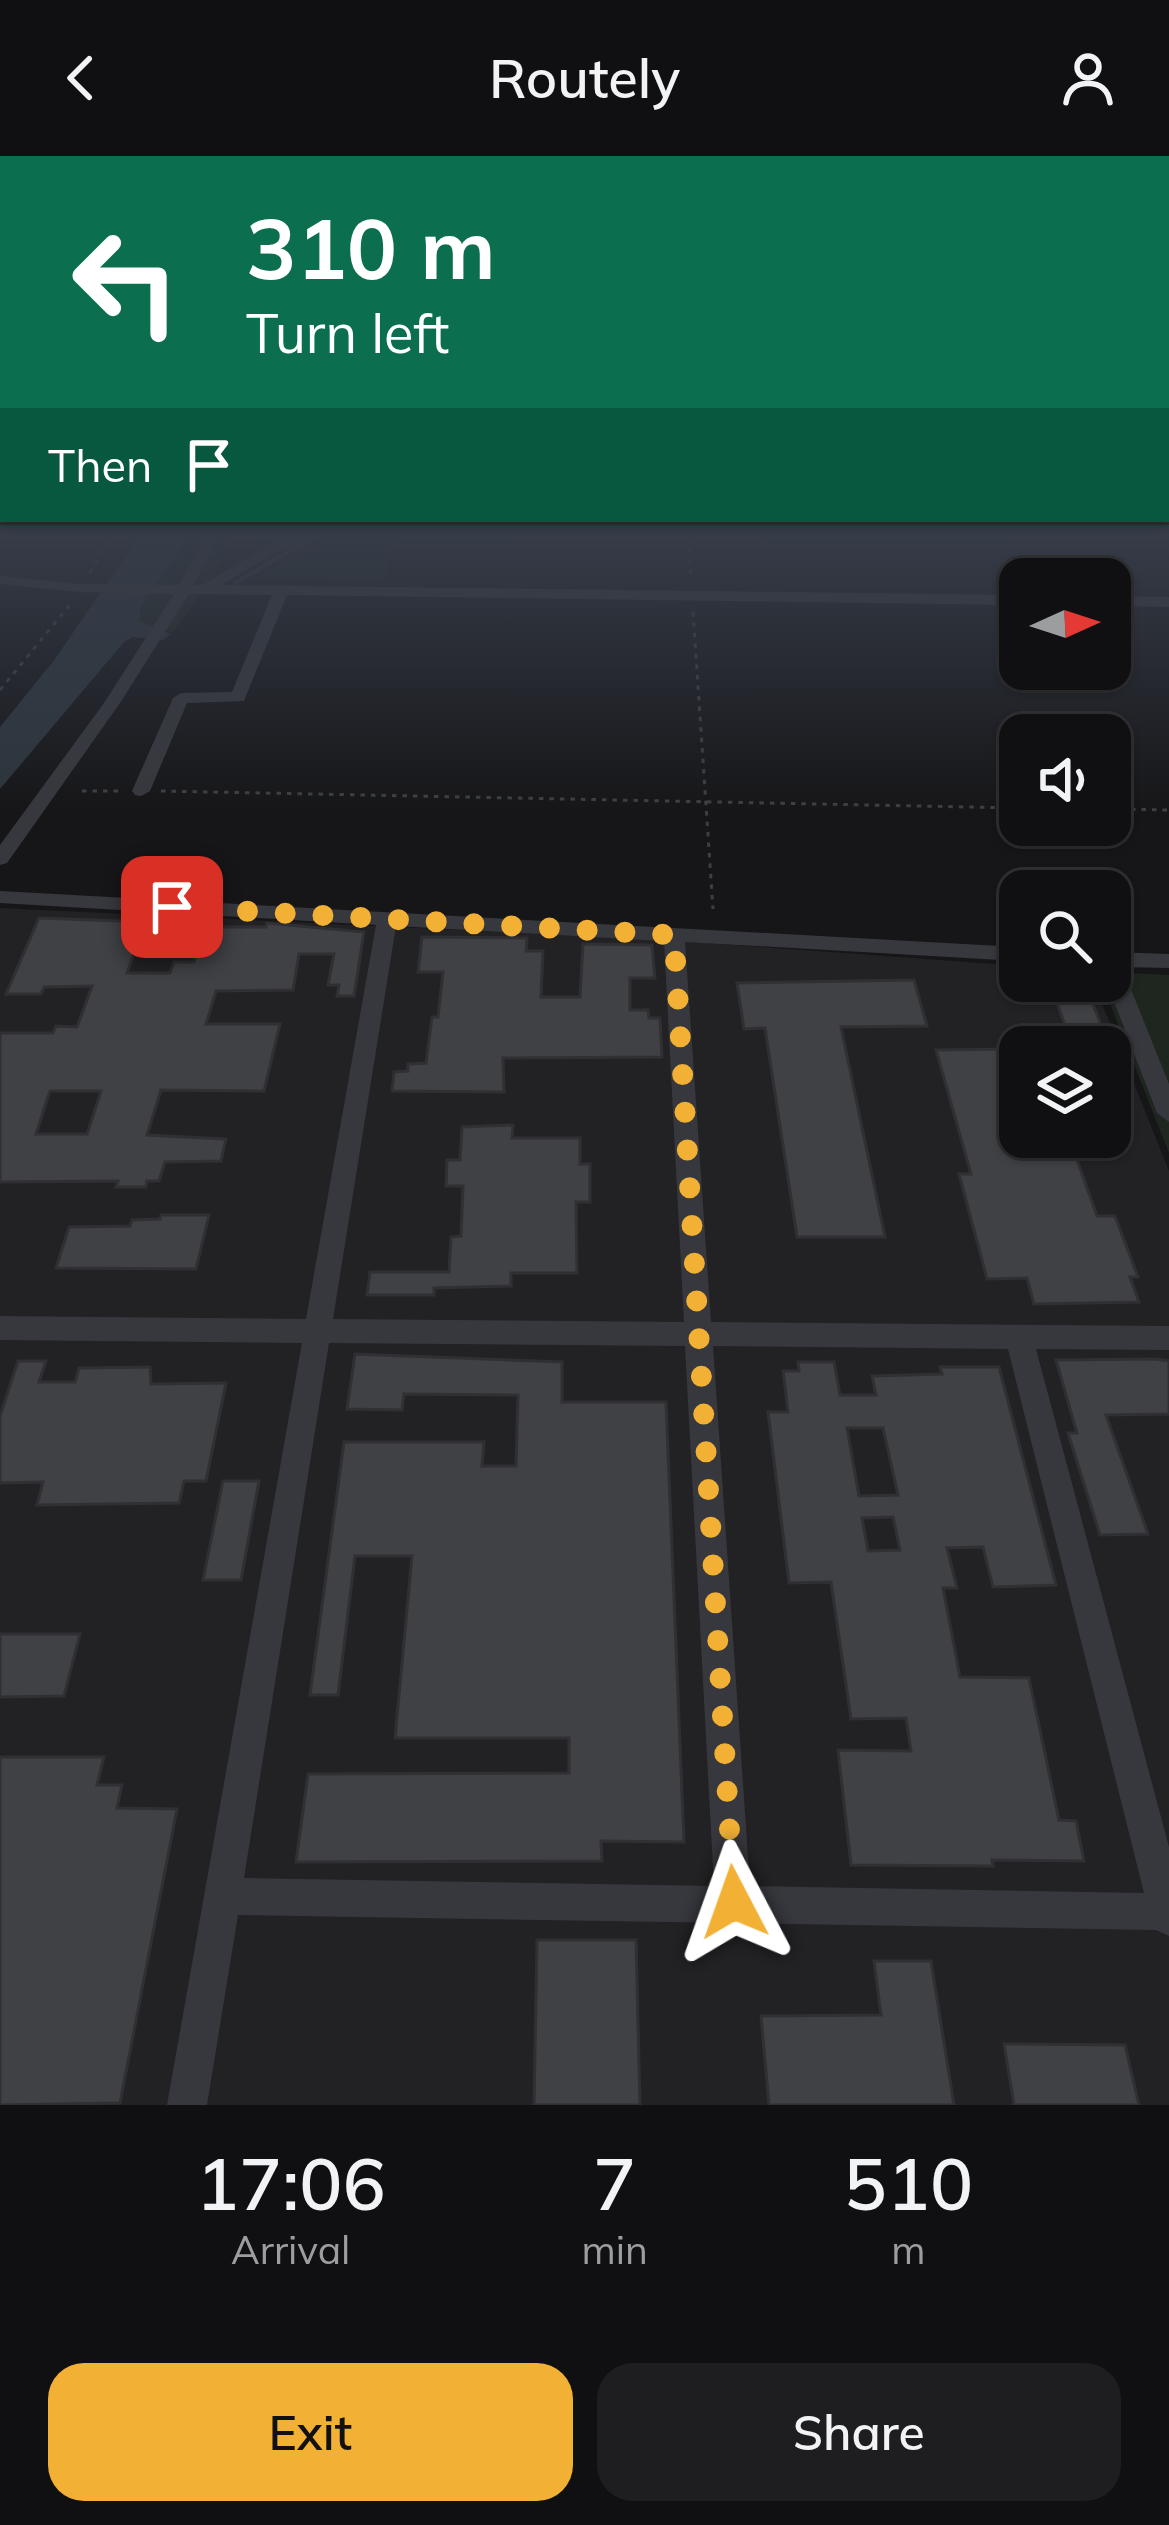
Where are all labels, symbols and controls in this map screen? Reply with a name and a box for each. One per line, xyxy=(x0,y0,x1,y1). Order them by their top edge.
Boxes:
text: Routely xyxy=(489,44,680,112)
icon: back xyxy=(48,45,114,111)
icon: person xyxy=(1055,45,1121,111)
text: 310 m xyxy=(246,195,496,300)
icon: left xyxy=(48,204,204,360)
text: Turn left xyxy=(246,299,449,367)
icon: arrive xyxy=(176,432,242,498)
text: Then xyxy=(48,437,152,493)
north arrow xyxy=(999,558,1131,690)
map controls xyxy=(999,558,1131,1158)
button: sound xyxy=(999,714,1131,846)
pin xyxy=(121,856,223,958)
button: search xyxy=(999,870,1131,1002)
icon: arrive xyxy=(139,874,205,940)
button: layers xyxy=(999,1026,1131,1158)
position arrow xyxy=(671,1839,797,1965)
text: 17:06 xyxy=(196,2138,386,2228)
text: 7 xyxy=(593,2138,636,2228)
text: 510 xyxy=(844,2138,973,2228)
text: Arrival xyxy=(231,2225,350,2274)
text: min xyxy=(581,2225,648,2274)
text: m xyxy=(891,2225,926,2274)
button: Exit xyxy=(48,2363,573,2501)
button: Share xyxy=(597,2363,1121,2501)

